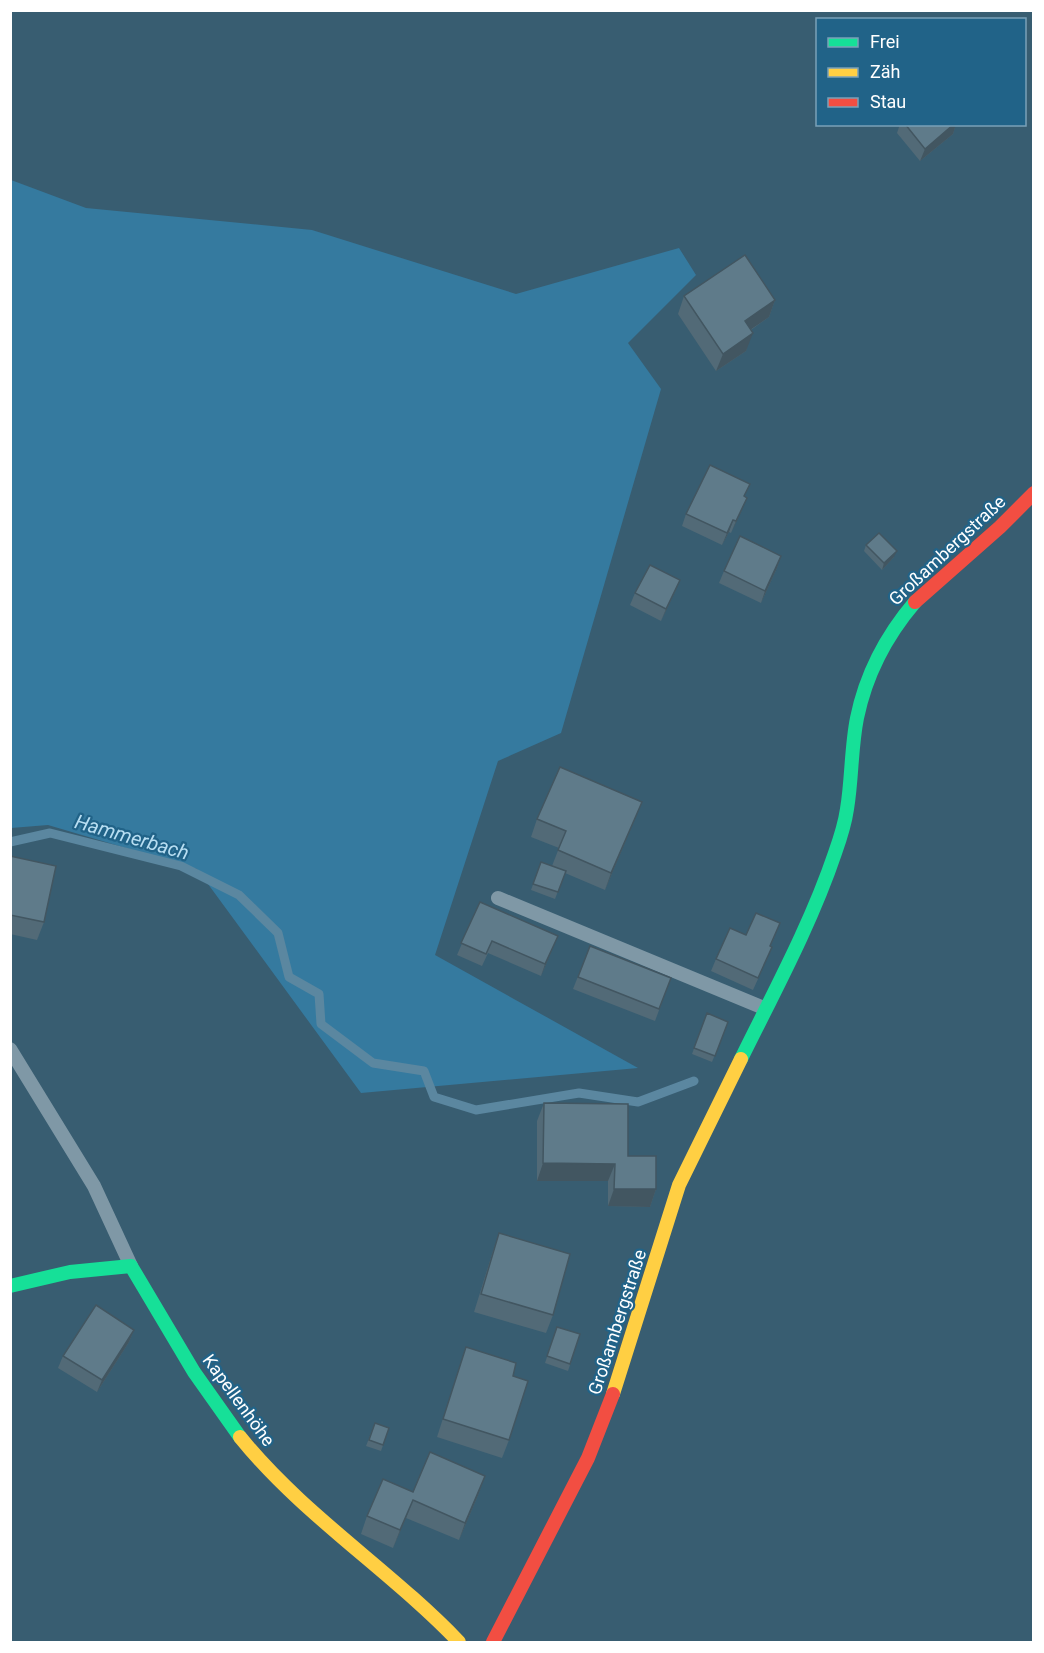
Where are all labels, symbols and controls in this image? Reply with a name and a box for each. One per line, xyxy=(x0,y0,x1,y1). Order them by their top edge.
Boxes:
legend xyxy=(816,18,1026,126)
text: Frei xyxy=(870,31,900,52)
text: Zäh xyxy=(870,61,901,82)
text: Stau xyxy=(870,91,906,112)
street label: Großambergstraße xyxy=(884,491,1010,609)
water label: Hammerbach xyxy=(72,809,192,865)
street label: Großambergstraße xyxy=(584,1247,650,1397)
street label: Kapellenhöhe xyxy=(199,1350,279,1450)

